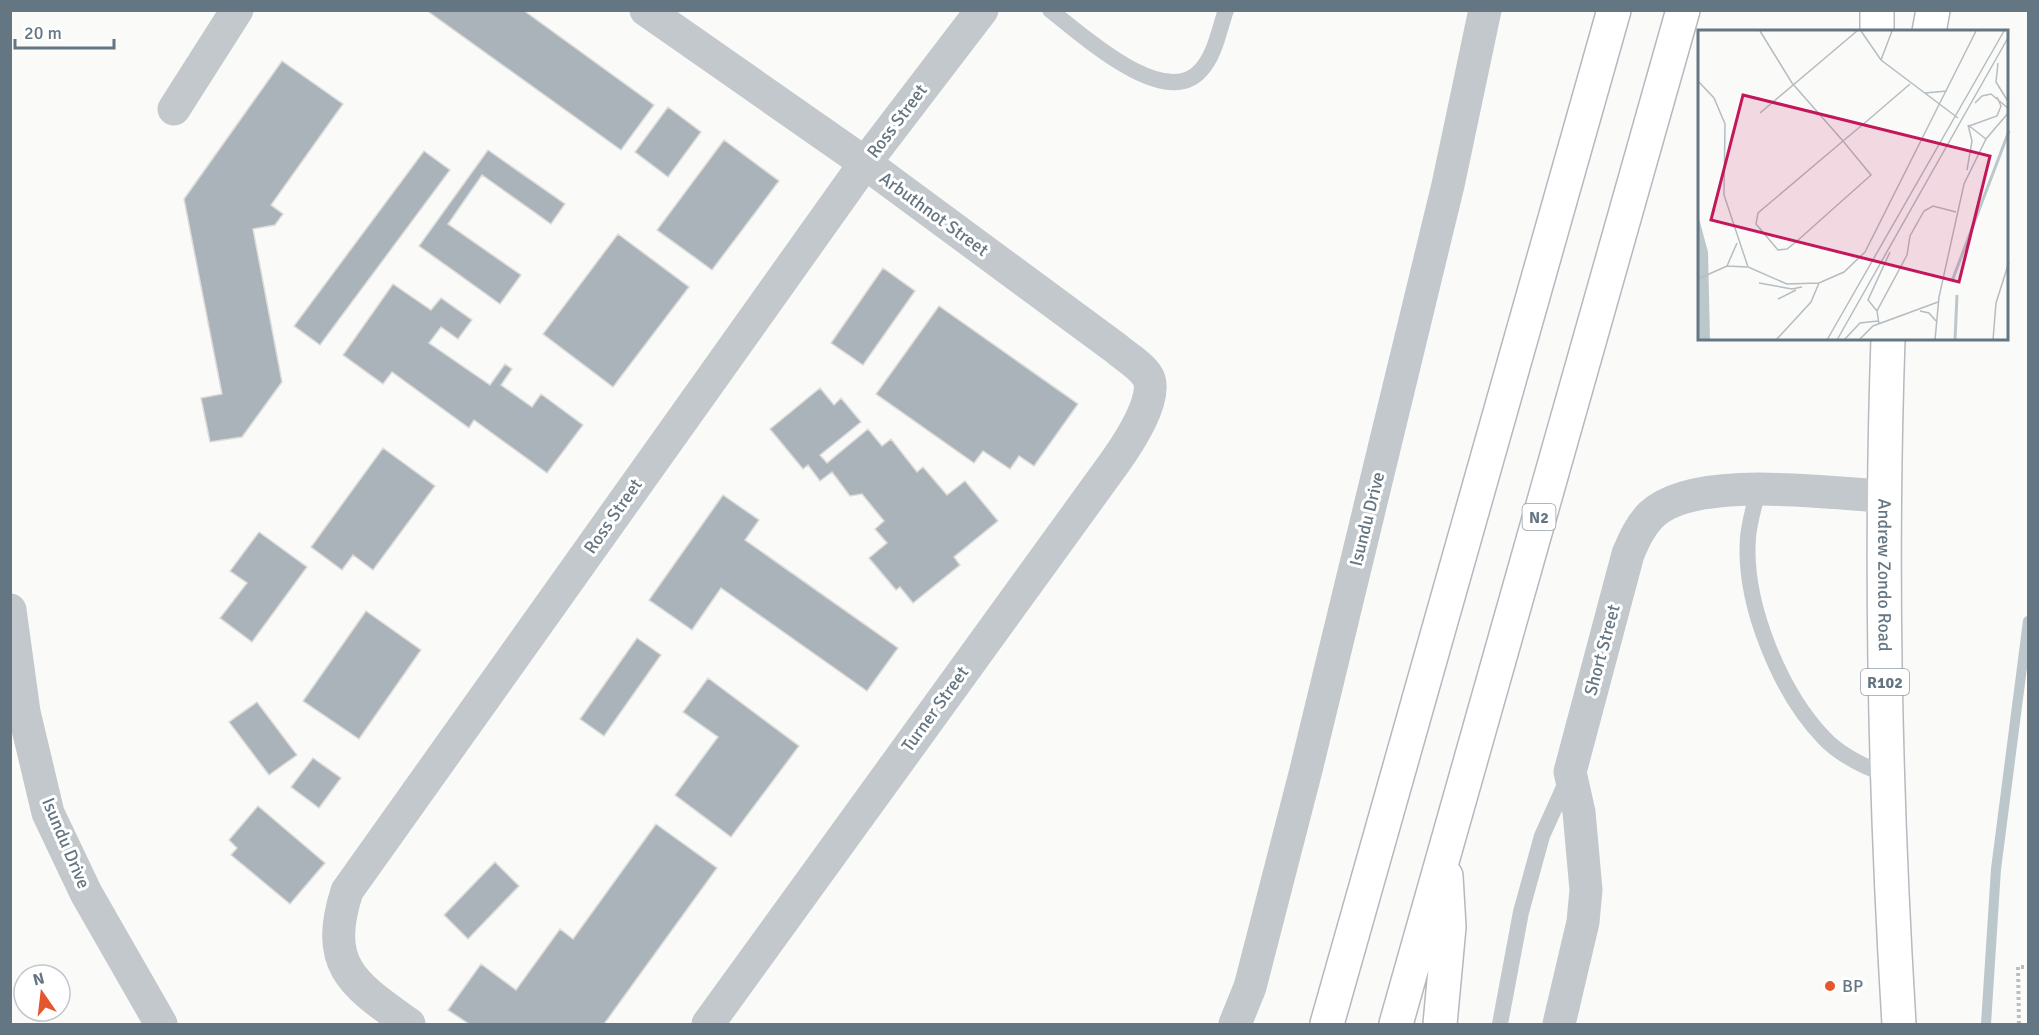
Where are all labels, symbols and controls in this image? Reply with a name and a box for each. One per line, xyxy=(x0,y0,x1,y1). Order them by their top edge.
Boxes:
scale bar xyxy=(15,12,114,50)
text: 20 m xyxy=(24,22,62,44)
inset map xyxy=(1698,30,2009,340)
street label: Ross Street xyxy=(862,80,932,162)
street label: Arbuthnot Street xyxy=(875,167,993,261)
street label: Isundu Drive xyxy=(1345,470,1389,568)
street label: Ross Street xyxy=(579,474,647,558)
street label: Andrew Zondo Road xyxy=(1873,498,1896,651)
road number: N2 xyxy=(1522,504,1556,530)
street label: Short Street xyxy=(1579,602,1625,698)
street label: Turner Street xyxy=(897,662,973,756)
road number: R102 xyxy=(1861,669,1909,695)
street label: Isundu Drive xyxy=(37,794,95,892)
north arrow xyxy=(12,963,72,1023)
text: N xyxy=(31,968,46,990)
place label: BP xyxy=(1842,975,1863,997)
marker: BP xyxy=(1823,979,1837,993)

